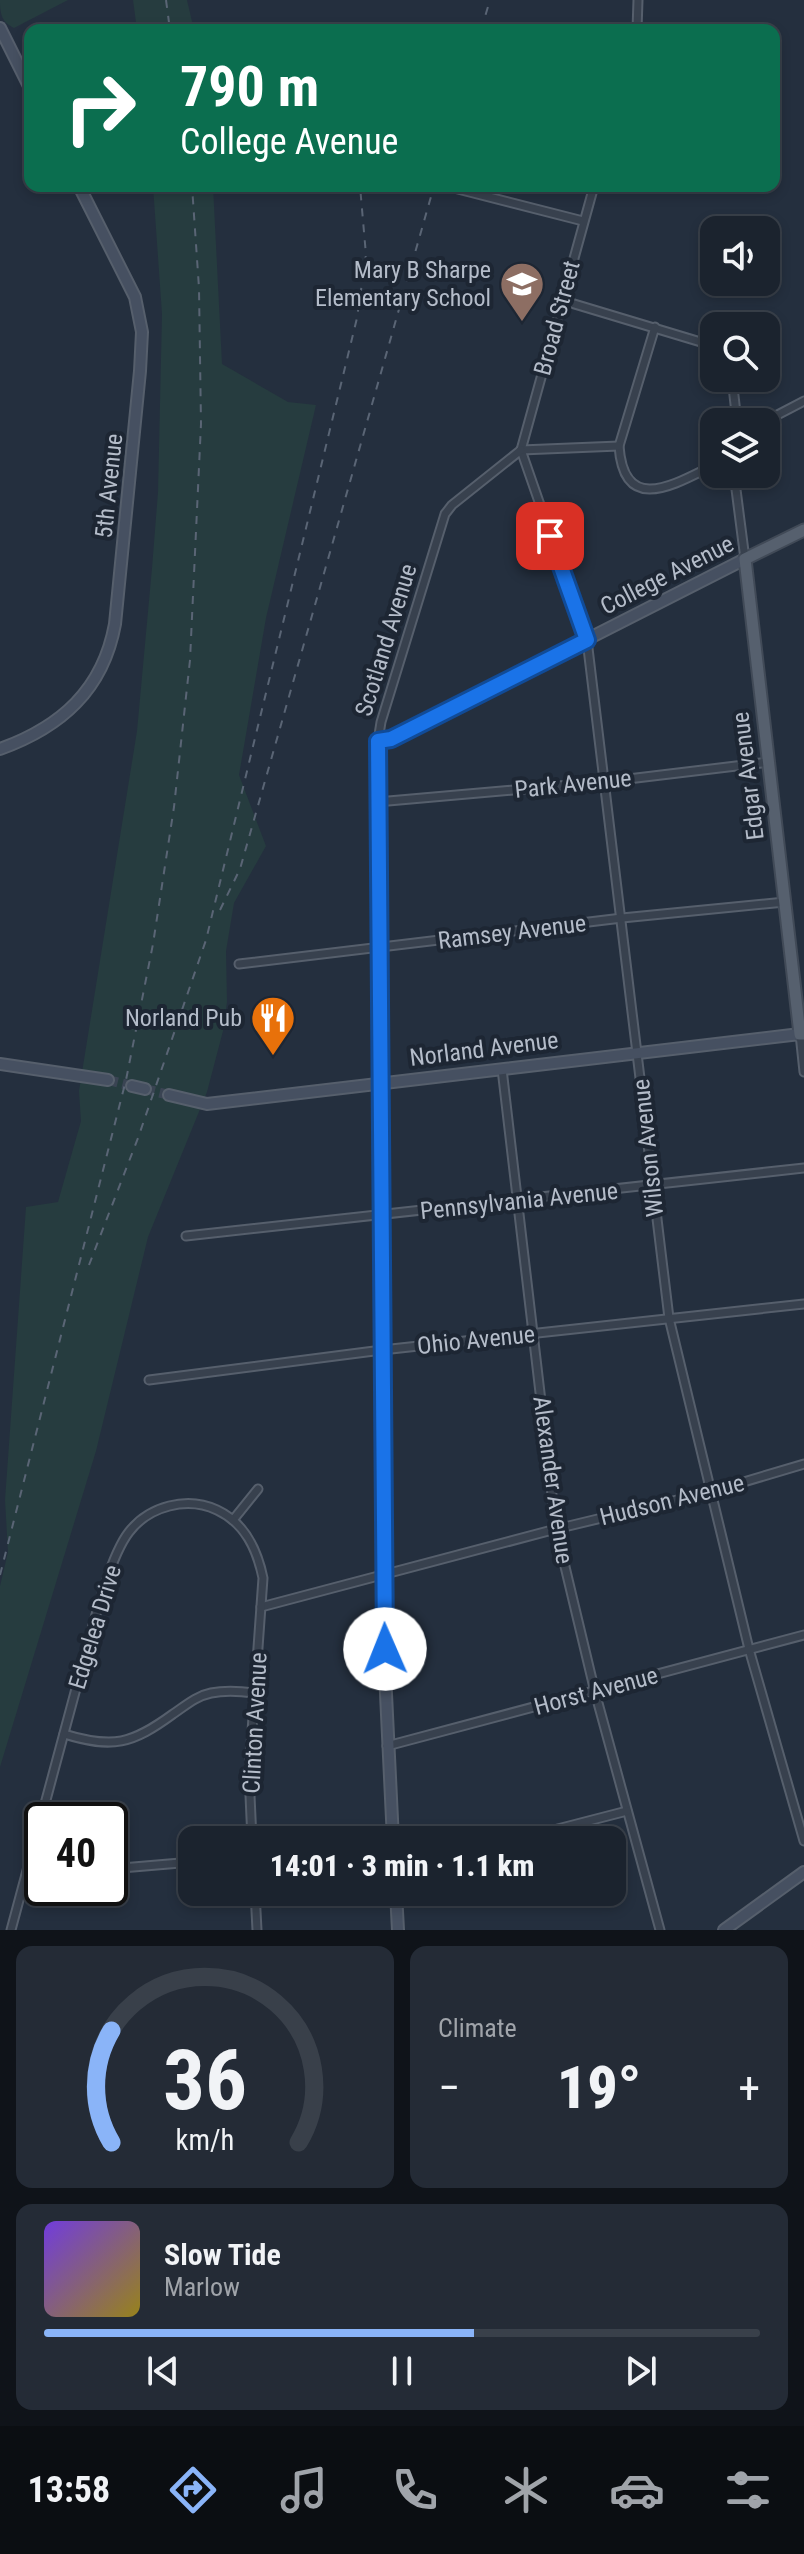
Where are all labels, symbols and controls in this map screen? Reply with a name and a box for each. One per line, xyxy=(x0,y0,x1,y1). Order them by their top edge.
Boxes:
text: 790 m xyxy=(180,54,319,120)
icon: right xyxy=(48,56,152,160)
text: College Avenue xyxy=(180,121,398,163)
map controls xyxy=(700,216,780,488)
button: sound xyxy=(700,216,780,296)
place label: Mary B Sharpe Elementary School xyxy=(315,256,491,312)
street label: Broad Street xyxy=(528,258,586,378)
school or university icon: Mary B Sharpe Elementary School xyxy=(498,260,546,323)
button: search xyxy=(700,312,780,392)
button: layers xyxy=(700,408,780,488)
street label: 5th Avenue xyxy=(90,432,128,540)
pin xyxy=(516,502,584,570)
icon: arrive xyxy=(528,514,572,558)
street label: College Avenue xyxy=(596,529,738,621)
street label: Scotland Avenue xyxy=(350,560,422,720)
street label: Edgar Avenue xyxy=(726,710,770,842)
street label: Park Avenue xyxy=(513,764,633,804)
street label: Ramsey Avenue xyxy=(436,909,588,955)
restaurant icon: Norland Pub xyxy=(249,994,297,1057)
place label: Norland Pub xyxy=(125,1004,242,1032)
street label: Norland Avenue xyxy=(408,1026,560,1072)
street label: Wilson Avenue xyxy=(627,1078,669,1218)
street label: Pennsylvania Avenue xyxy=(419,1177,619,1225)
street label: Ohio Avenue xyxy=(416,1320,536,1360)
street label: Alexander Avenue xyxy=(527,1394,579,1566)
street label: Hudson Avenue xyxy=(597,1469,747,1531)
street label: Edgelea Drive xyxy=(63,1562,127,1692)
position arrow xyxy=(343,1607,427,1691)
street label: Clinton Avenue xyxy=(237,1652,273,1794)
street label: Horst Avenue xyxy=(531,1661,661,1721)
speed limit sign: 40 xyxy=(24,1802,128,1906)
text: 14:01 · 3 min · 1.1 km xyxy=(270,1848,534,1883)
text: Climate xyxy=(438,2013,517,2043)
text: 36 xyxy=(163,2032,247,2129)
text: 19° xyxy=(557,2052,641,2123)
text: − xyxy=(438,2062,460,2114)
text: + xyxy=(738,2062,760,2114)
text: km/h xyxy=(176,2123,234,2157)
text: Slow Tide xyxy=(164,2237,281,2272)
text: Marlow xyxy=(164,2272,240,2302)
icon: previous xyxy=(141,2349,185,2393)
icon: pause xyxy=(380,2349,424,2393)
icon: next xyxy=(619,2349,663,2393)
icon: directions xyxy=(165,2462,221,2518)
icon: music xyxy=(276,2462,332,2518)
icon: phone xyxy=(387,2462,443,2518)
icon: climate xyxy=(498,2462,554,2518)
icon: car xyxy=(609,2462,665,2518)
icon: filters xyxy=(720,2462,776,2518)
text: 13:58 xyxy=(28,2469,110,2511)

